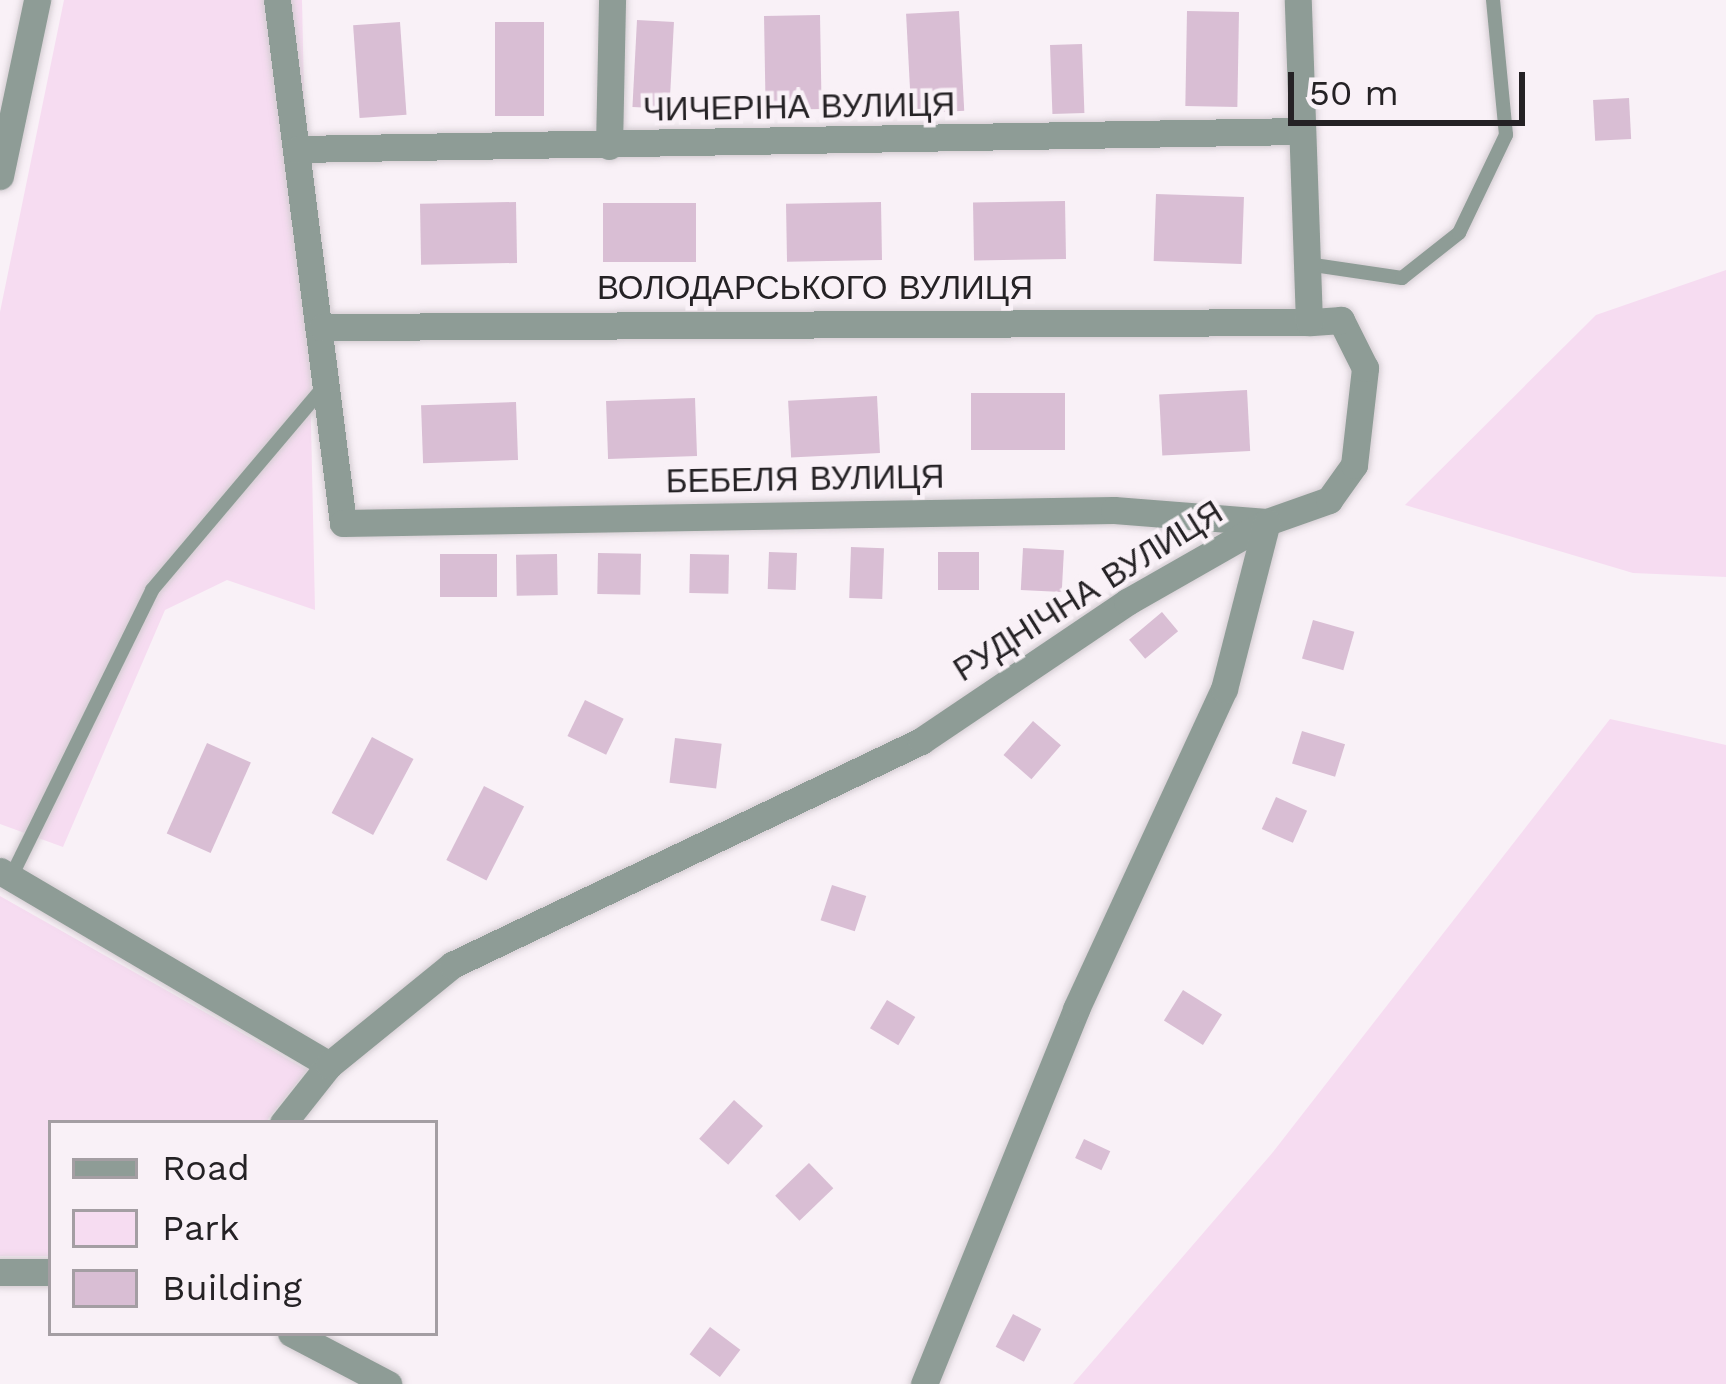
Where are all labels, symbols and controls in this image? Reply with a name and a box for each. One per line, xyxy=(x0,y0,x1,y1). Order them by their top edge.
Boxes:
scale bar xyxy=(1294,48,1531,122)
text: 50 m xyxy=(1309,72,1399,114)
street label: ЧИЧЕРІНА ВУЛИЦЯ xyxy=(642,84,956,130)
street label: ВОЛОДАРСЬКОГО ВУЛИЦЯ xyxy=(597,268,1033,308)
street label: БЕБЕЛЯ ВУЛИЦЯ xyxy=(665,457,945,501)
street label: РУДНІЧНА ВУЛИЦЯ xyxy=(946,492,1230,690)
legend xyxy=(48,1120,438,1336)
text: Road xyxy=(162,1147,250,1189)
text: Park xyxy=(162,1207,239,1249)
text: Building xyxy=(162,1267,302,1309)

